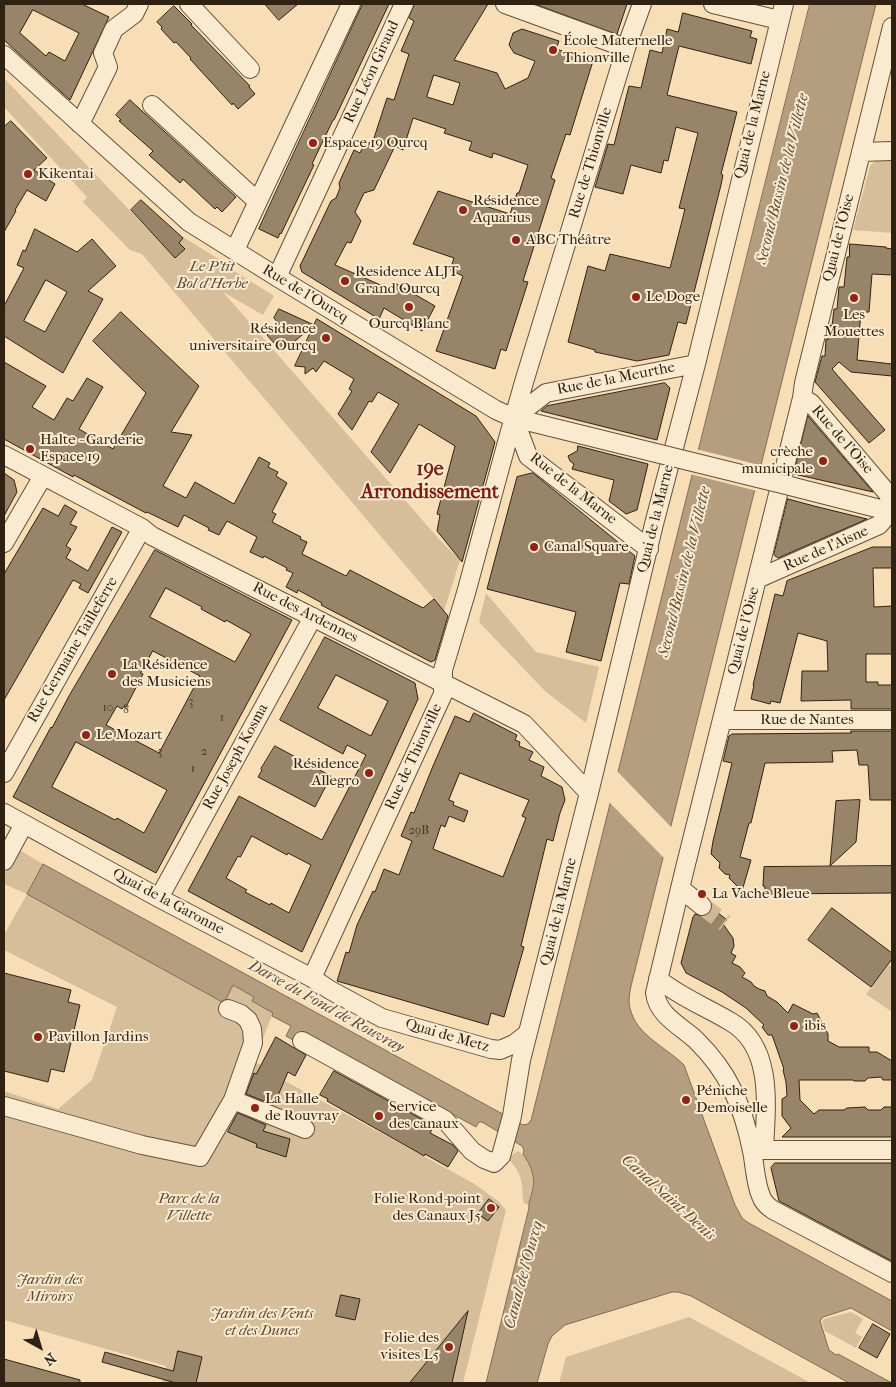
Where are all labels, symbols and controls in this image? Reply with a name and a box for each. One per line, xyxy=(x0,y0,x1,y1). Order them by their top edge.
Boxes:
street label: Rue Léon Giraud xyxy=(340,18,404,126)
place label: École Maternelle Thionville xyxy=(563,32,672,67)
marker: École Maternelle Thionville xyxy=(547,44,559,56)
street label: Quai de la Marne xyxy=(731,69,775,181)
water label: Second Bassin de la Villette xyxy=(752,92,814,266)
street label: Rue de Thionville xyxy=(566,105,616,221)
place label: Espace 19 Ourcq xyxy=(323,134,428,152)
marker: Espace 19 Ourcq xyxy=(307,137,319,149)
place label: Kikentai xyxy=(38,165,94,183)
marker: Kikentai xyxy=(22,168,34,180)
place label: Résidence Aquarius xyxy=(473,192,539,227)
street label: Quai de l'Oise xyxy=(819,192,859,284)
marker: Résidence Aquarius xyxy=(457,204,469,216)
place label: ABC Théâtre xyxy=(526,231,611,249)
marker: ABC Théâtre xyxy=(510,234,522,246)
park label: Le P'tit Bol d'Herbe xyxy=(176,258,248,293)
street label: Rue de l'Ourcq xyxy=(259,261,351,327)
place label: Residence ALJT Grand Ourcq xyxy=(355,263,459,298)
marker: Residence ALJT Grand Ourcq xyxy=(339,275,351,287)
place label: Le Doge xyxy=(646,288,700,306)
marker: Le Doge xyxy=(630,291,642,303)
marker: Les Mouettes xyxy=(848,292,860,304)
marker: Ourcq Blanc xyxy=(403,301,415,313)
place label: Les Mouettes xyxy=(824,306,884,341)
place label: Ourcq Blanc xyxy=(369,315,449,333)
place label: Résidence universitaire Ourcq xyxy=(189,320,316,355)
marker: Résidence universitaire Ourcq xyxy=(320,332,332,344)
street label: Rue de la Meurthe xyxy=(555,359,677,399)
street label: Rue de l'Oise xyxy=(807,402,877,478)
place label: Halte - Garderie Espace 19 xyxy=(40,431,143,466)
marker: Halte - Garderie Espace 19 xyxy=(24,443,36,455)
place label: crèche municipale xyxy=(742,443,813,478)
street label: Rue de la Marne xyxy=(526,449,620,529)
marker: crèche municipale xyxy=(817,455,829,467)
district label: 19e Arrondissement xyxy=(361,458,499,505)
street label: Quai de la Marne xyxy=(634,463,678,575)
water label: Second Bassin de la Villette xyxy=(654,485,716,659)
street label: Rue de l'Aisne xyxy=(781,522,871,576)
place label: Canal Square xyxy=(544,538,629,556)
marker: Canal Square xyxy=(528,541,540,553)
street label: Rue Germaine Tailleferre xyxy=(24,574,122,726)
street label: Rue des Ardennes xyxy=(249,579,361,647)
street label: Quai de l'Oise xyxy=(724,585,764,677)
place label: La Résidence des Musiciens xyxy=(122,656,211,691)
marker: La Résidence des Musiciens xyxy=(106,668,118,680)
house number: 3 xyxy=(189,695,193,709)
house number: 10 xyxy=(103,701,113,715)
street label: Rue Joseph Kosma xyxy=(199,701,273,813)
street label: Rue de Thionville xyxy=(382,701,446,813)
house number: 8 xyxy=(123,703,129,717)
house number: 1 xyxy=(220,711,224,725)
street label: Rue de Nantes xyxy=(760,711,854,729)
place label: Le Mozart xyxy=(96,726,162,744)
marker: Le Mozart xyxy=(80,729,92,741)
house number: 3 xyxy=(158,745,162,759)
house number: 2 xyxy=(201,745,207,759)
place label: Résidence Allegro xyxy=(293,755,359,790)
house number: 1 xyxy=(191,762,195,776)
marker: Résidence Allegro xyxy=(363,767,375,779)
house number: 29B xyxy=(409,824,429,838)
street label: Quai de la Marne xyxy=(537,856,581,968)
street label: Quai de la Garonne xyxy=(109,865,227,939)
place label: La Vache Bleue xyxy=(712,885,810,903)
marker: La Vache Bleue xyxy=(696,888,708,900)
water label: Darse du Fond de Rouvray xyxy=(245,956,407,1058)
street label: Quai de Metz xyxy=(403,1015,491,1057)
place label: ibis xyxy=(804,1017,826,1035)
marker: ibis xyxy=(788,1020,800,1032)
place label: Pavillon Jardins xyxy=(48,1028,148,1046)
marker: Pavillon Jardins xyxy=(32,1031,44,1043)
place label: Péniche Demoiselle xyxy=(696,1082,768,1117)
place label: La Halle de Rouvray xyxy=(265,1090,339,1125)
marker: Péniche Demoiselle xyxy=(680,1094,692,1106)
place label: Service des canaux xyxy=(389,1098,459,1133)
marker: La Halle de Rouvray xyxy=(249,1102,261,1114)
marker: Service des canaux xyxy=(373,1110,385,1122)
water label: Canal Saint-Denis xyxy=(617,1151,719,1245)
park label: Parc de la Villette xyxy=(158,1190,220,1225)
place label: Folie Rond-point des Canaux J5 xyxy=(374,1190,481,1225)
marker: Folie Rond-point des Canaux J5 xyxy=(485,1202,497,1214)
water label: Canal de l'Ourcq xyxy=(500,1219,548,1331)
park label: Jardin des Miroirs xyxy=(17,1271,83,1306)
park label: Jardin des Vents et des Dunes xyxy=(211,1305,313,1340)
north arrow xyxy=(15,1322,65,1372)
place label: Folie des visites L5 xyxy=(380,1329,439,1364)
marker: Folie des visites L5 xyxy=(443,1341,455,1353)
text: N xyxy=(40,1349,59,1369)

